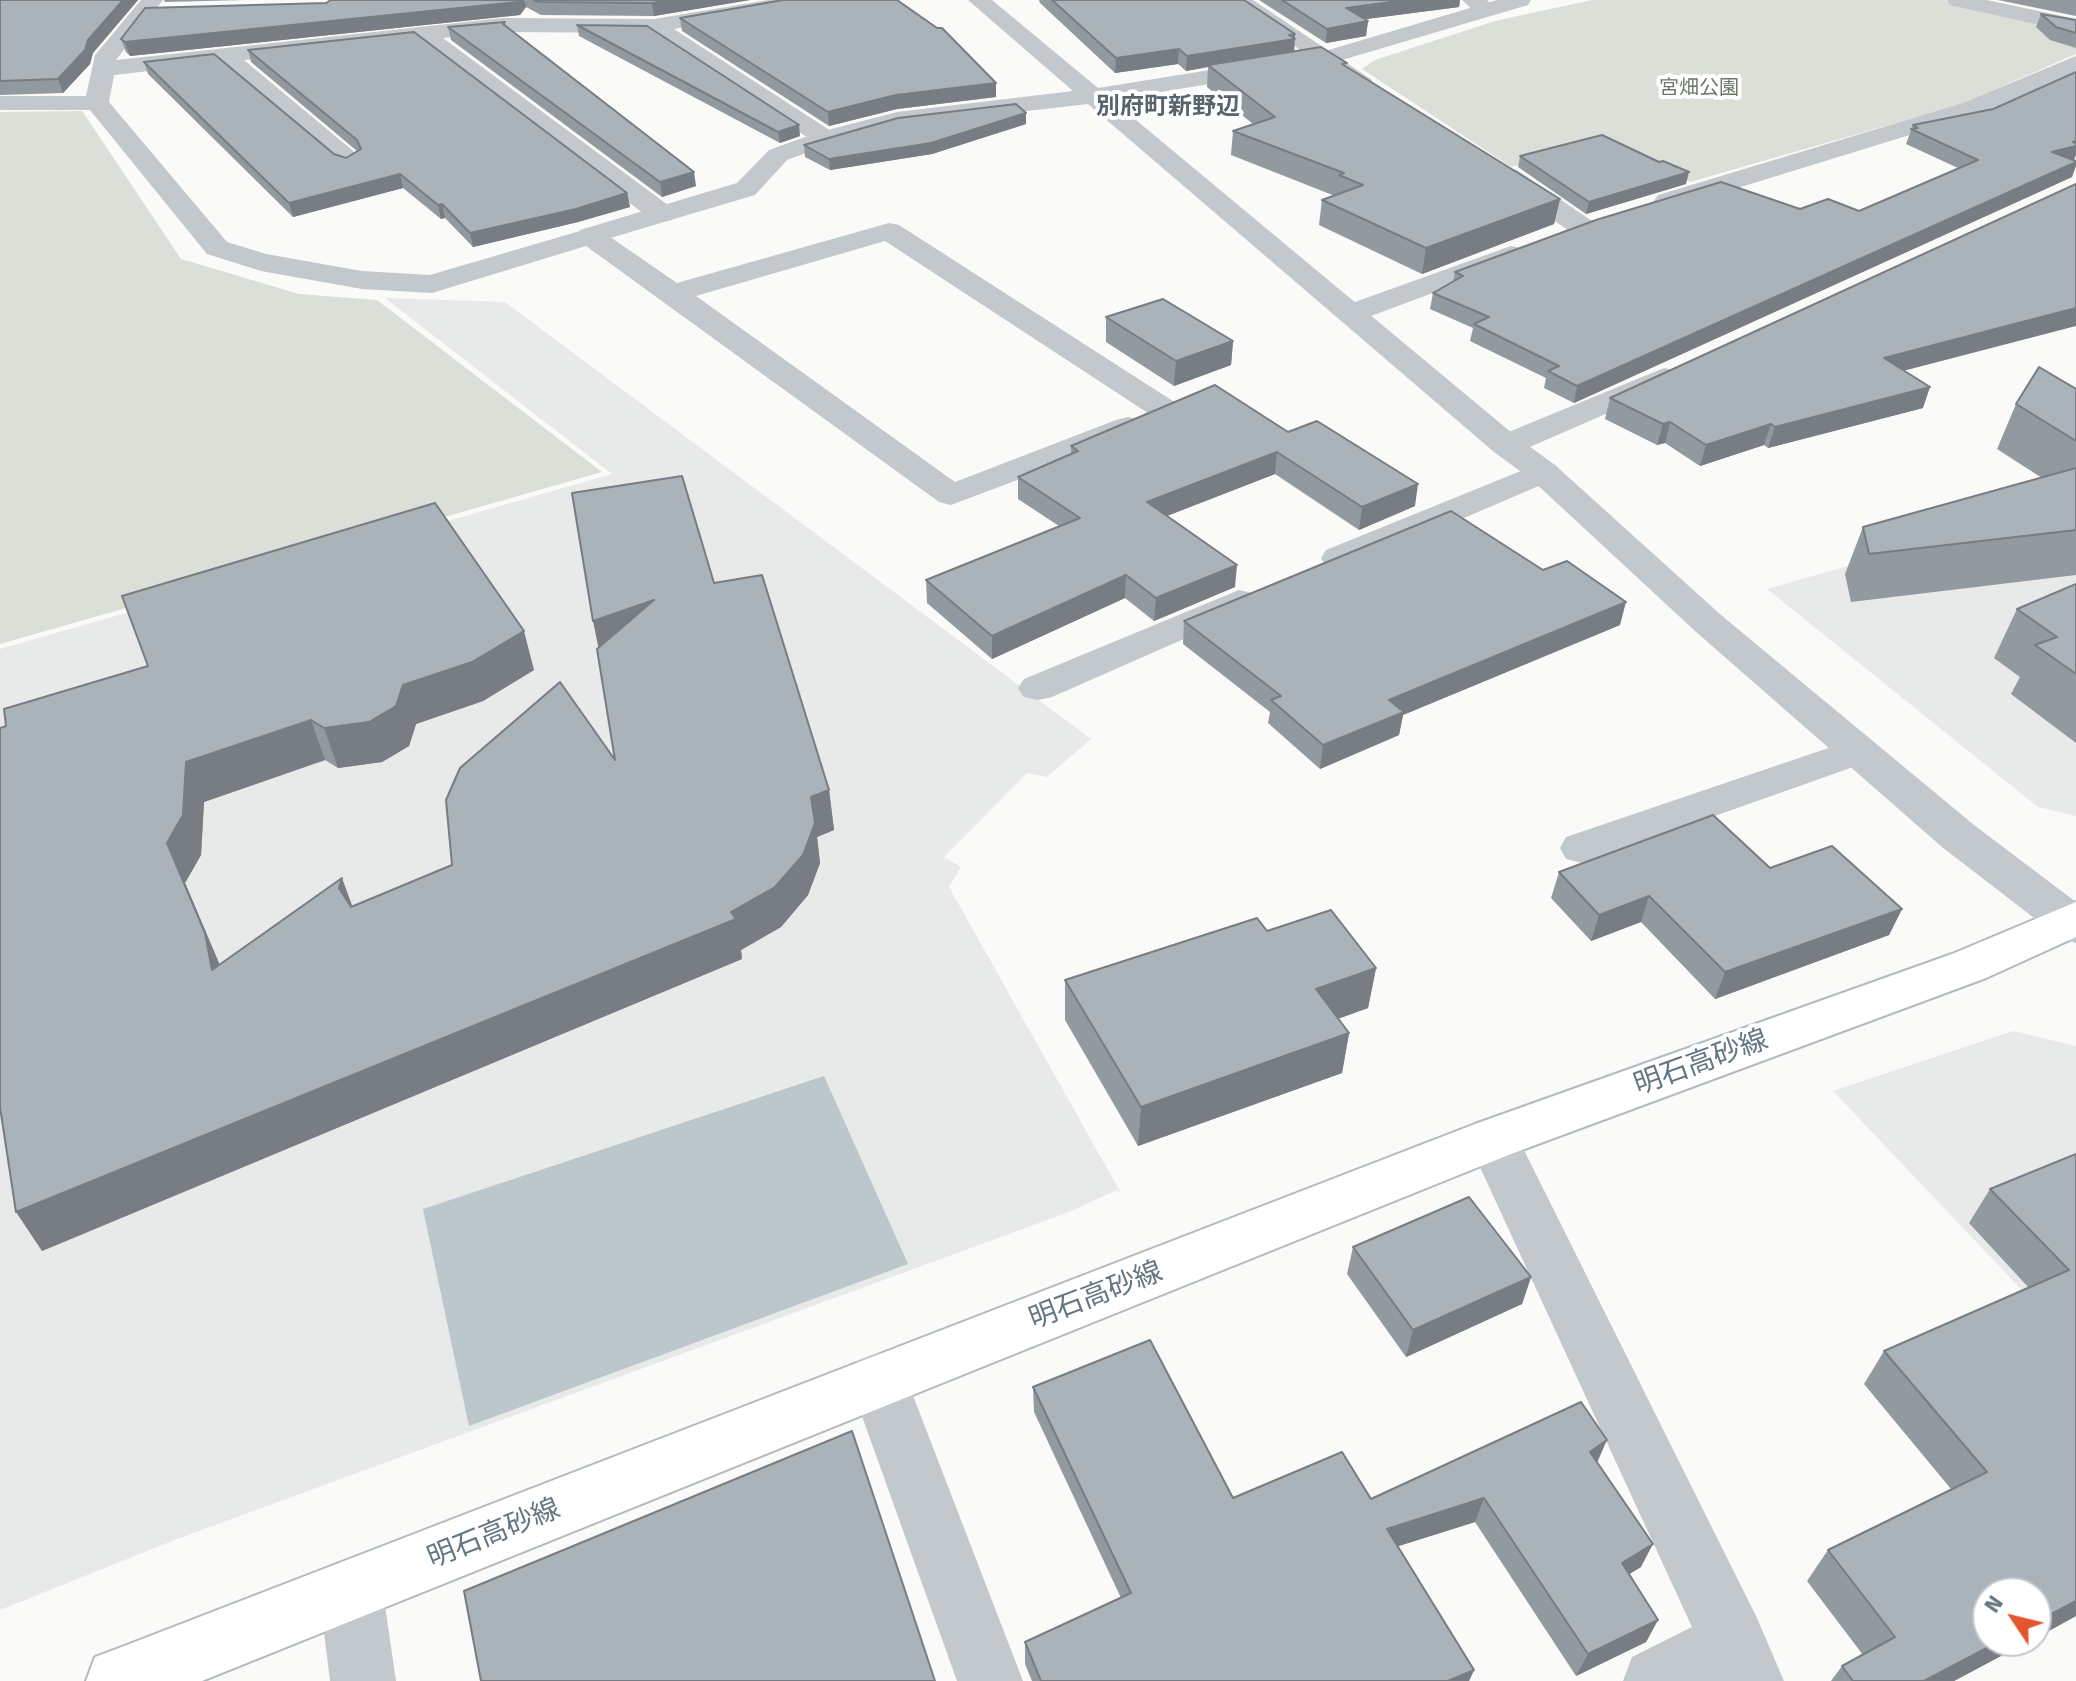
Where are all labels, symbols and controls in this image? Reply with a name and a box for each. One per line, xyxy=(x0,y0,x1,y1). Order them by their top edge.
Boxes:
park label: 宮畑公園 xyxy=(1659,76,1739,100)
district label: 別府町新野辺 xyxy=(1096,93,1240,121)
street label: 明石高砂線 xyxy=(1629,1023,1773,1103)
street label: 明石高砂線 xyxy=(1025,1255,1167,1337)
street label: 明石高砂線 xyxy=(423,1492,565,1576)
north arrow xyxy=(1972,1577,2052,1657)
text: N xyxy=(1978,1590,2009,1618)

